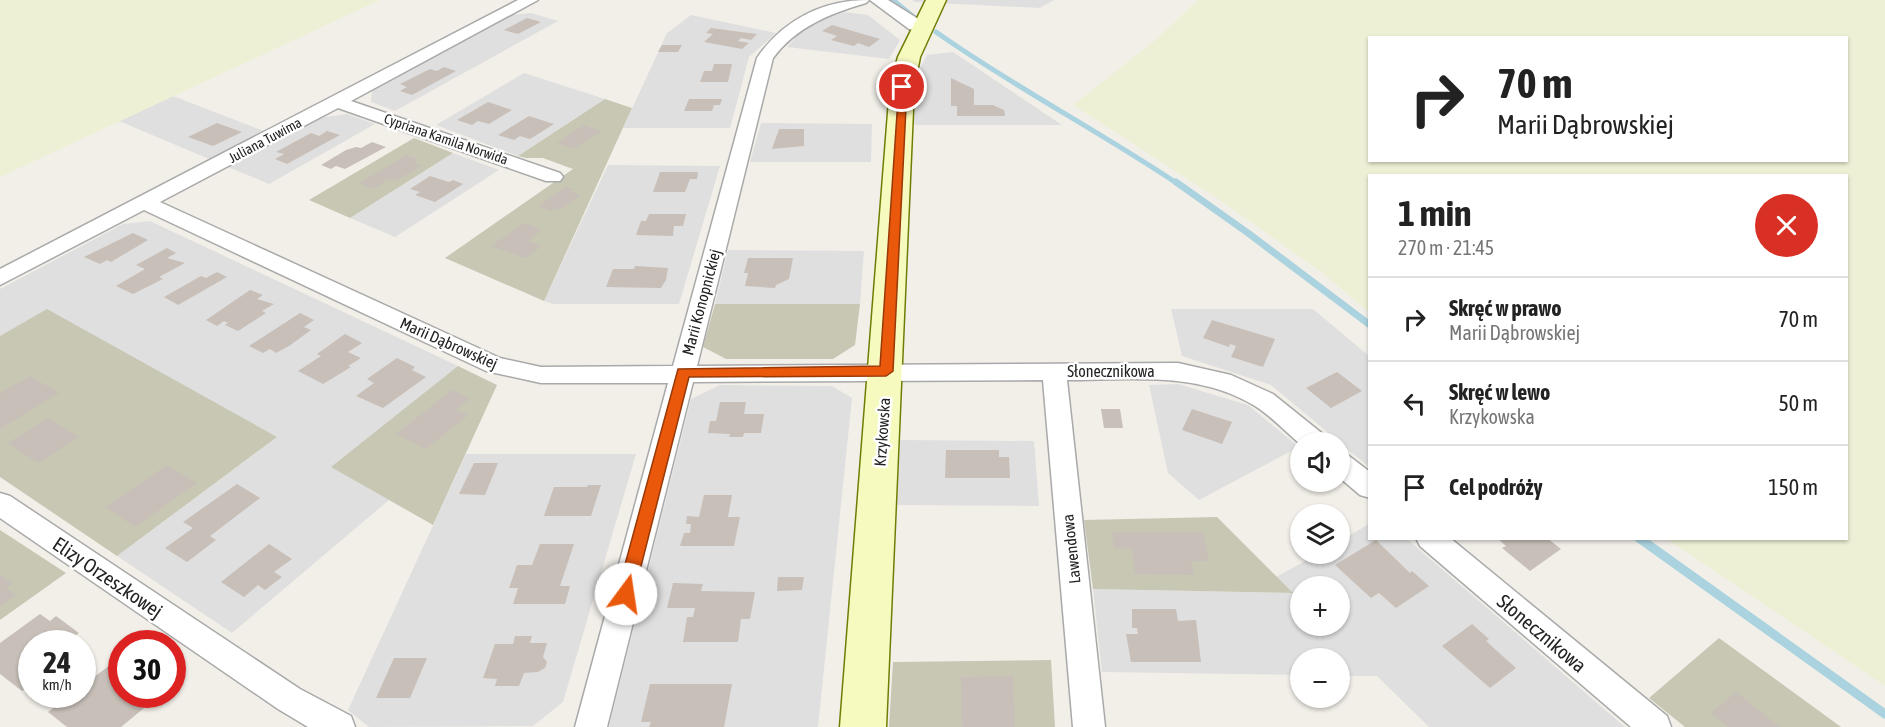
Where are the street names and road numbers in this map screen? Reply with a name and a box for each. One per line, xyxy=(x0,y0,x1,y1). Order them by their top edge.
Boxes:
street label: Cypriana Kamila Norwida xyxy=(382,110,510,168)
street label: Juliana Tuwima xyxy=(226,114,304,166)
street label: Marii Konopnickiej xyxy=(678,247,725,357)
street label: Marii Dąbrowskiej xyxy=(397,313,501,373)
street label: Słonecznikowa xyxy=(1067,362,1155,380)
street label: Krzykowska xyxy=(871,397,894,467)
street label: Lawendowa xyxy=(1058,513,1084,585)
street label: Elizy Orzeszkowej xyxy=(49,532,167,622)
street label: Słonecznikowa xyxy=(1493,589,1591,677)

